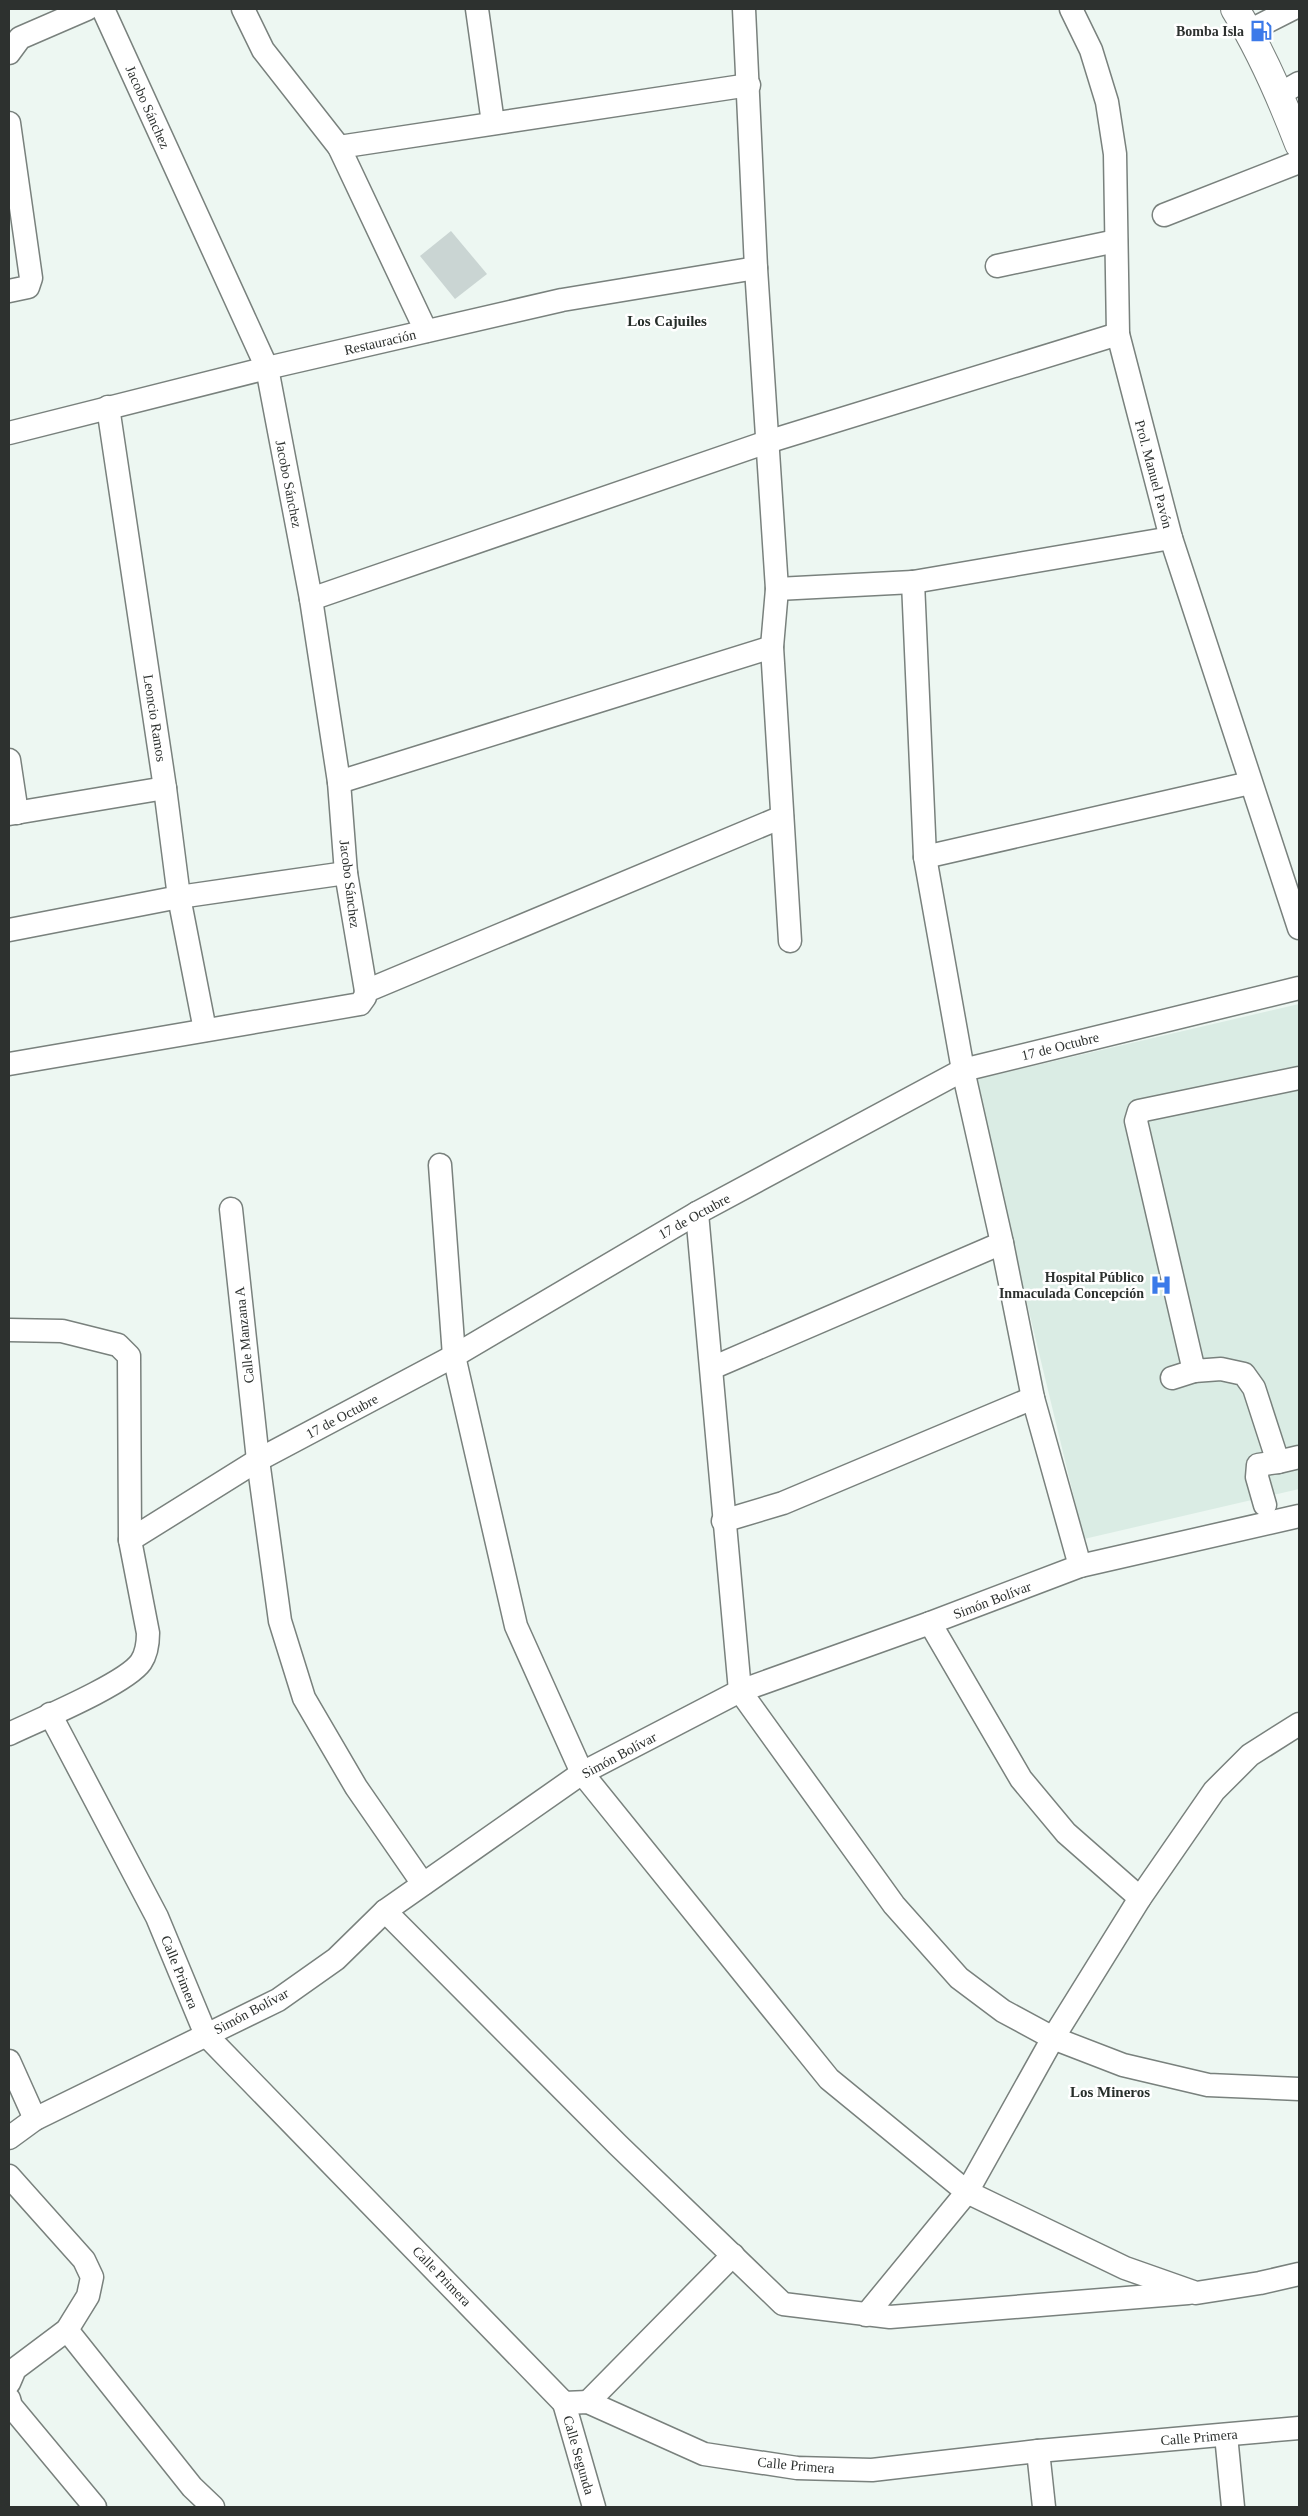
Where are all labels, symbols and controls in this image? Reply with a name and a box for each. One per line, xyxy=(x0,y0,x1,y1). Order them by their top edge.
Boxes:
fuel station icon: Bomba Isla xyxy=(1248,18,1274,44)
place label: Bomba Isla xyxy=(1176,24,1244,39)
street label: Jacobo Sánchez xyxy=(123,63,173,151)
district label: Los Cajuiles xyxy=(627,313,707,329)
street label: Restauración xyxy=(343,327,417,358)
street label: Prol. Manuel Pavón xyxy=(1132,418,1175,530)
street label: Jacobo Sánchez xyxy=(273,439,304,529)
street label: Leoncio Ramos xyxy=(140,673,169,763)
street label: Jacobo Sánchez xyxy=(337,839,362,929)
street label: 17 de Octubre xyxy=(1020,1030,1100,1063)
street label: 17 de Octubre xyxy=(656,1191,733,1242)
place label: Hospital Público Inmaculada Concepción xyxy=(999,1270,1144,1301)
hospital icon: Hospital Público Inmaculada Concepción xyxy=(1148,1272,1174,1298)
street label: Calle Manzana A xyxy=(232,1285,257,1384)
street label: 17 de Octubre xyxy=(304,1391,381,1442)
street label: Simón Bolívar xyxy=(951,1579,1033,1622)
street label: Simón Bolívar xyxy=(579,1729,659,1781)
street label: Calle Primera xyxy=(158,1934,201,2012)
street label: Simón Bolívar xyxy=(211,1985,291,2037)
district label: Los Mineros xyxy=(1070,2084,1150,2100)
street label: Calle Primera xyxy=(409,2243,474,2310)
street label: Calle Segunda xyxy=(560,2414,597,2497)
street label: Calle Primera xyxy=(1160,2427,1239,2448)
street label: Calle Primera xyxy=(757,2455,836,2476)

